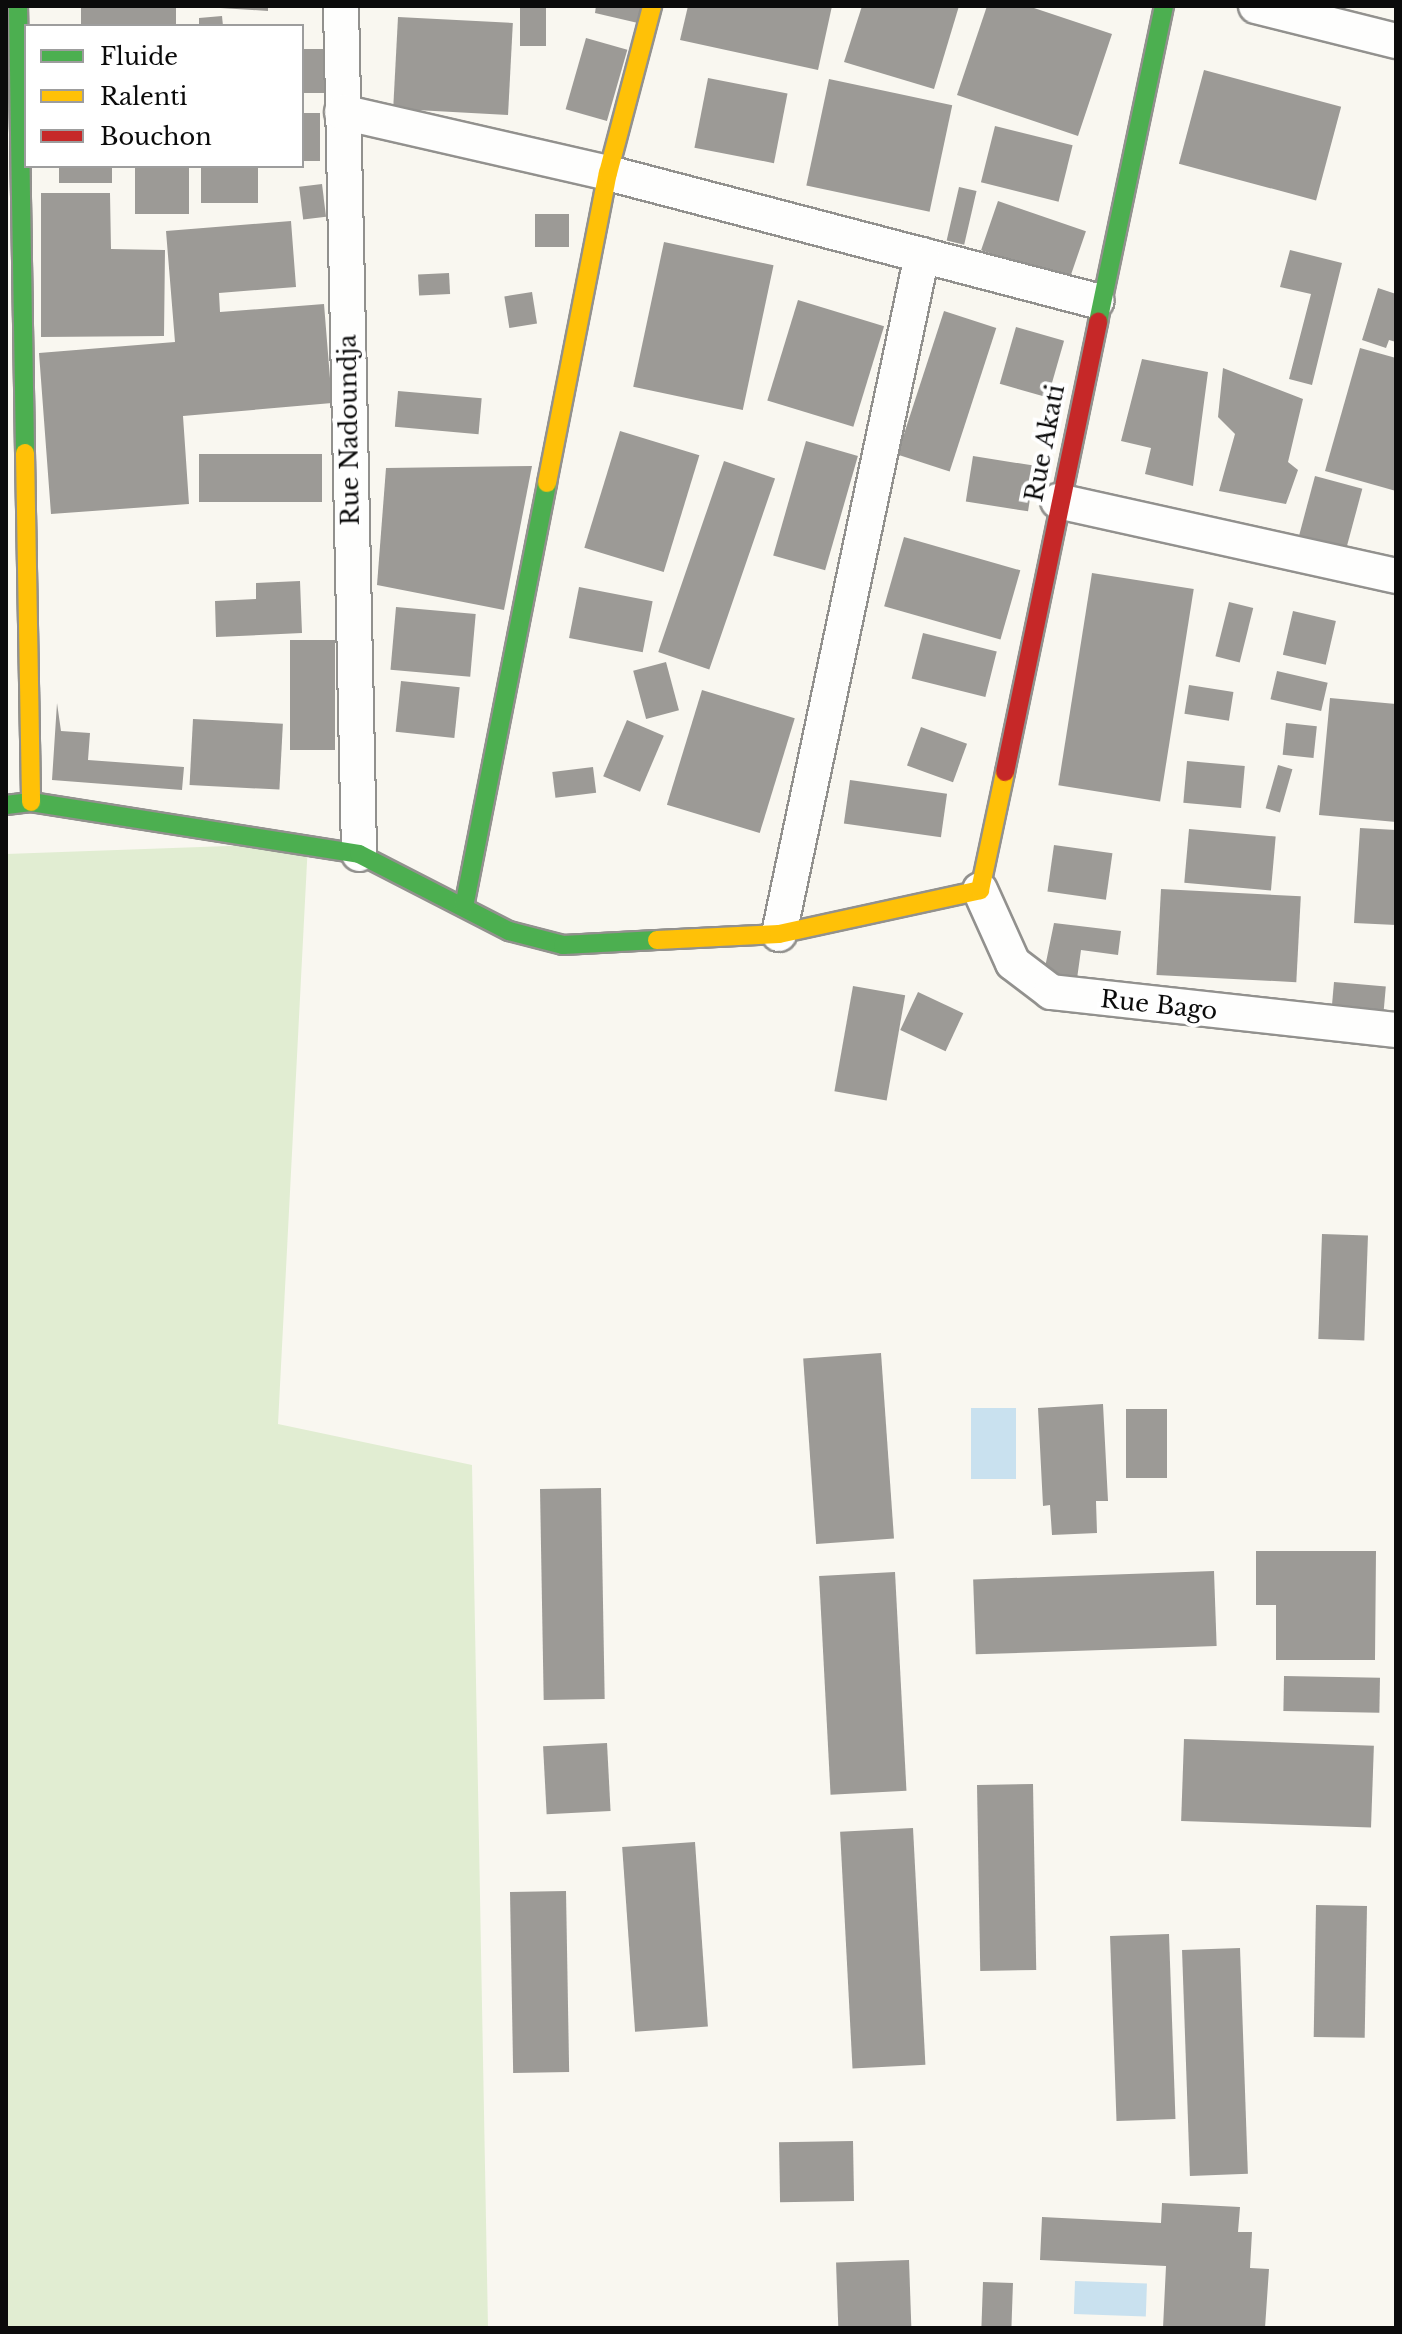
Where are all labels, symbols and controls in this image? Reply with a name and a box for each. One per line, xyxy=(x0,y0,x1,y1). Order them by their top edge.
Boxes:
legend xyxy=(24,24,304,168)
text: Fluide xyxy=(100,42,178,71)
text: Ralenti xyxy=(100,82,188,111)
text: Bouchon xyxy=(100,122,212,151)
street label: Rue Nadoundja xyxy=(333,334,365,526)
street label: Rue Akati xyxy=(1019,382,1071,504)
street label: Rue Bago xyxy=(1099,985,1219,1025)

